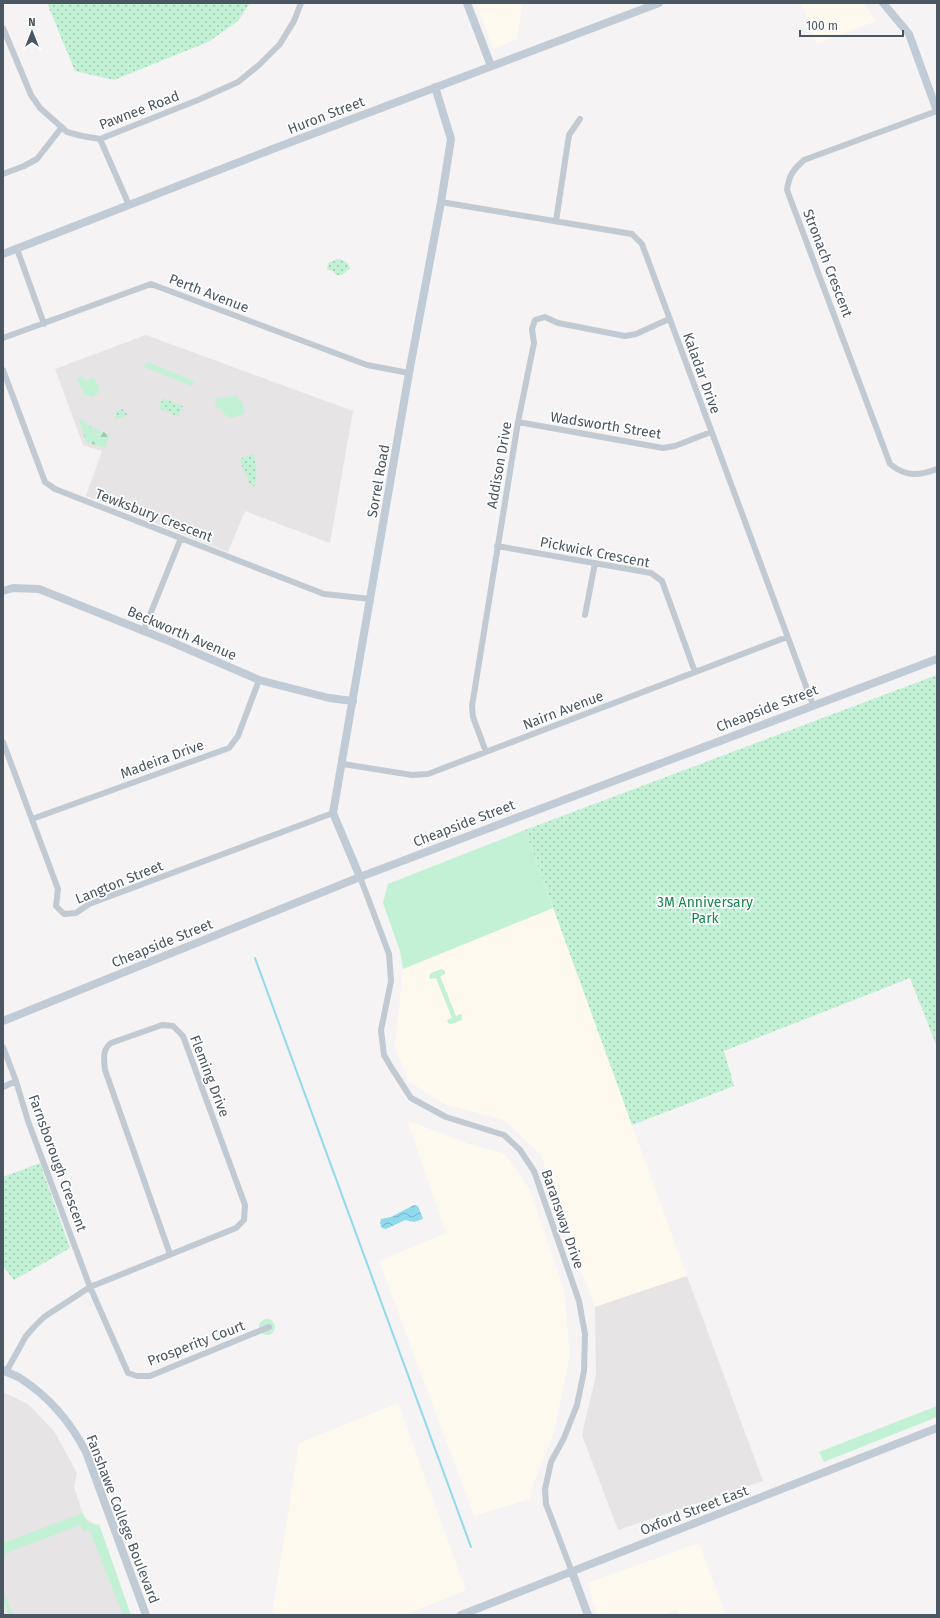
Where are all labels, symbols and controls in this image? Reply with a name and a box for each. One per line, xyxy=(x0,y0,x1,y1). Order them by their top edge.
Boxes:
north arrow xyxy=(12,12,52,52)
scale bar xyxy=(800,12,903,38)
text: N xyxy=(28,16,36,29)
text: 100 m xyxy=(806,19,838,33)
street label: Pawnee Road xyxy=(97,87,182,134)
street label: Huron Street xyxy=(285,93,368,138)
street label: Stronach Crescent xyxy=(799,207,856,320)
street label: Perth Avenue xyxy=(166,270,251,316)
street label: Kaladar Drive xyxy=(679,330,724,416)
street label: Wadsworth Street xyxy=(549,408,664,443)
street label: Addison Drive xyxy=(483,420,516,510)
street label: Sorrel Road xyxy=(364,443,393,519)
street label: Tewksbury Crescent xyxy=(93,485,216,546)
street label: Pickwick Crescent xyxy=(539,534,652,572)
street label: Beckworth Avenue xyxy=(125,603,239,664)
street label: Cheapside Street xyxy=(714,681,821,736)
street label: Nairn Avenue xyxy=(520,687,606,734)
street label: Madeira Drive xyxy=(118,737,206,782)
street label: Cheapside Street xyxy=(411,796,518,851)
street label: Langton Street xyxy=(73,857,166,908)
park label: 3M Anniversary Park xyxy=(657,894,753,927)
street label: Cheapside Street xyxy=(109,915,216,971)
street label: Fleming Drive xyxy=(186,1033,233,1120)
street label: Farnsborough Crescent xyxy=(25,1092,91,1235)
street label: Baransway Drive xyxy=(538,1167,587,1271)
street label: Prosperity Court xyxy=(145,1317,248,1370)
street label: Fanshawe College Boulevard xyxy=(82,1432,163,1606)
street label: Oxford Street East xyxy=(638,1482,751,1539)

